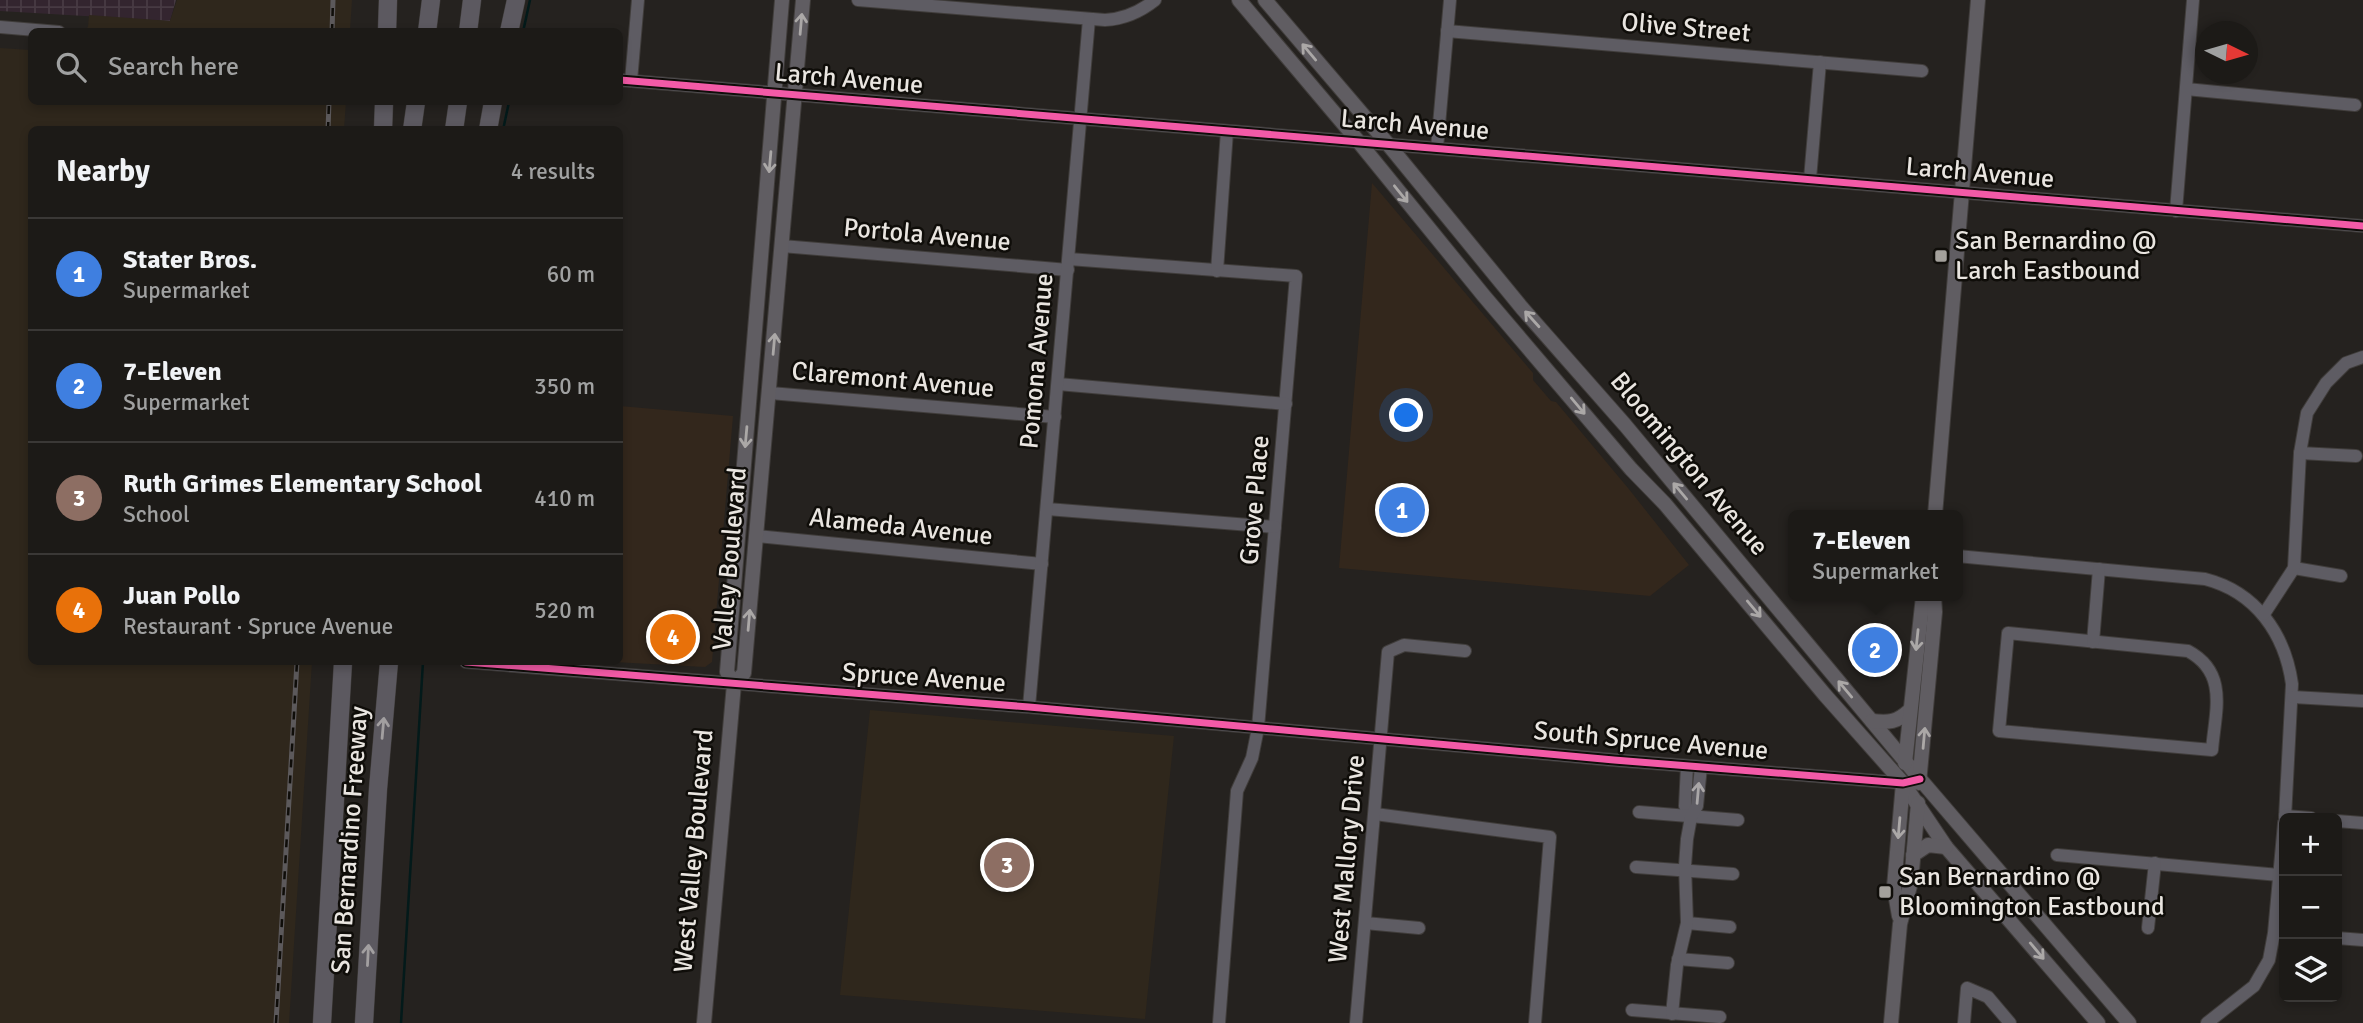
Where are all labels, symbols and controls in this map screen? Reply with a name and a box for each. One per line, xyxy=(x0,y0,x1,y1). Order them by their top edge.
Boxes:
street label: Olive Street xyxy=(1620,6,1752,50)
one-way arrow xyxy=(795,13,808,35)
north arrow xyxy=(2195,21,2258,84)
search box xyxy=(28,28,623,105)
one-way arrow xyxy=(1301,43,1317,61)
icon: search xyxy=(52,48,90,86)
text: Search here xyxy=(108,51,239,83)
street label: Larch Avenue xyxy=(773,57,925,101)
street label: Larch Avenue xyxy=(1339,103,1491,147)
one-way arrow xyxy=(763,150,776,173)
street label: Larch Avenue xyxy=(1904,151,2056,195)
text: Nearby xyxy=(56,153,150,190)
text: 4 results xyxy=(511,157,595,186)
one-way arrow xyxy=(1394,184,1409,202)
street label: Portola Avenue xyxy=(842,212,1012,258)
place label: San Bernardino @ Larch Eastbound xyxy=(1955,225,2156,287)
text: Stater Bros. xyxy=(123,244,257,276)
marker: San Bernardino @ Larch Eastbound xyxy=(1933,248,1949,264)
text: 1 xyxy=(73,260,85,289)
text: 60 m xyxy=(547,260,595,289)
street label: Pomona Avenue xyxy=(1013,272,1061,450)
text: Supermarket xyxy=(123,276,250,305)
one-way arrow xyxy=(1523,311,1540,328)
one-way arrow xyxy=(768,334,781,356)
street label: Claremont Avenue xyxy=(790,355,996,405)
text: 7-Eleven xyxy=(123,356,222,388)
street label: Bloomington Avenue xyxy=(1603,366,1775,562)
text: 2 xyxy=(73,372,85,401)
text: 350 m xyxy=(534,372,595,401)
text: Supermarket xyxy=(123,388,250,417)
one-way arrow xyxy=(1570,397,1586,415)
your location xyxy=(1389,398,1423,432)
one-way arrow xyxy=(739,426,752,448)
street label: Grove Place xyxy=(1233,434,1277,566)
street label: Valley Boulevard xyxy=(706,466,754,652)
text: Ruth Grimes Elementary School xyxy=(123,468,482,500)
one-way arrow xyxy=(1672,483,1688,501)
text: 3 xyxy=(73,484,85,513)
text: 410 m xyxy=(534,484,595,513)
pin: 1 xyxy=(1379,484,1425,536)
text: School xyxy=(123,500,190,529)
street label: Alameda Avenue xyxy=(808,501,994,553)
popup xyxy=(1788,510,1963,601)
text: 7-Eleven xyxy=(1812,525,1911,557)
text: Supermarket xyxy=(1812,557,1939,586)
text: Juan Pollo xyxy=(123,580,240,612)
text: 4 xyxy=(73,596,85,625)
text: 520 m xyxy=(534,596,595,625)
one-way arrow xyxy=(1746,599,1762,617)
one-way arrow xyxy=(743,609,756,632)
pin: 4 xyxy=(650,611,696,663)
text: Restaurant · Spruce Avenue xyxy=(123,612,393,641)
pin: 2 xyxy=(1852,624,1898,676)
one-way arrow xyxy=(1910,629,1923,651)
street label: Spruce Avenue xyxy=(841,656,1007,700)
one-way arrow xyxy=(1837,680,1853,698)
street label: San Bernardino Freeway xyxy=(325,705,375,975)
street label: South Spruce Avenue xyxy=(1532,715,1770,767)
one-way arrow xyxy=(377,717,390,740)
one-way arrow xyxy=(1918,727,1931,750)
street label: West Valley Boulevard xyxy=(667,728,721,974)
street label: West Mallory Drive xyxy=(1322,754,1372,964)
one-way arrow xyxy=(1692,782,1705,805)
map controls xyxy=(2279,813,2342,1002)
button: + xyxy=(2279,813,2342,876)
one-way arrow xyxy=(1892,816,1905,839)
pin: 3 xyxy=(984,839,1030,891)
place label: San Bernardino @ Bloomington Eastbound xyxy=(1899,861,2165,923)
button: − xyxy=(2279,876,2342,939)
marker: San Bernardino @ Bloomington Eastbound xyxy=(1877,884,1893,900)
button: layers xyxy=(2279,939,2342,1002)
one-way arrow xyxy=(2029,942,2045,960)
one-way arrow xyxy=(362,944,375,967)

